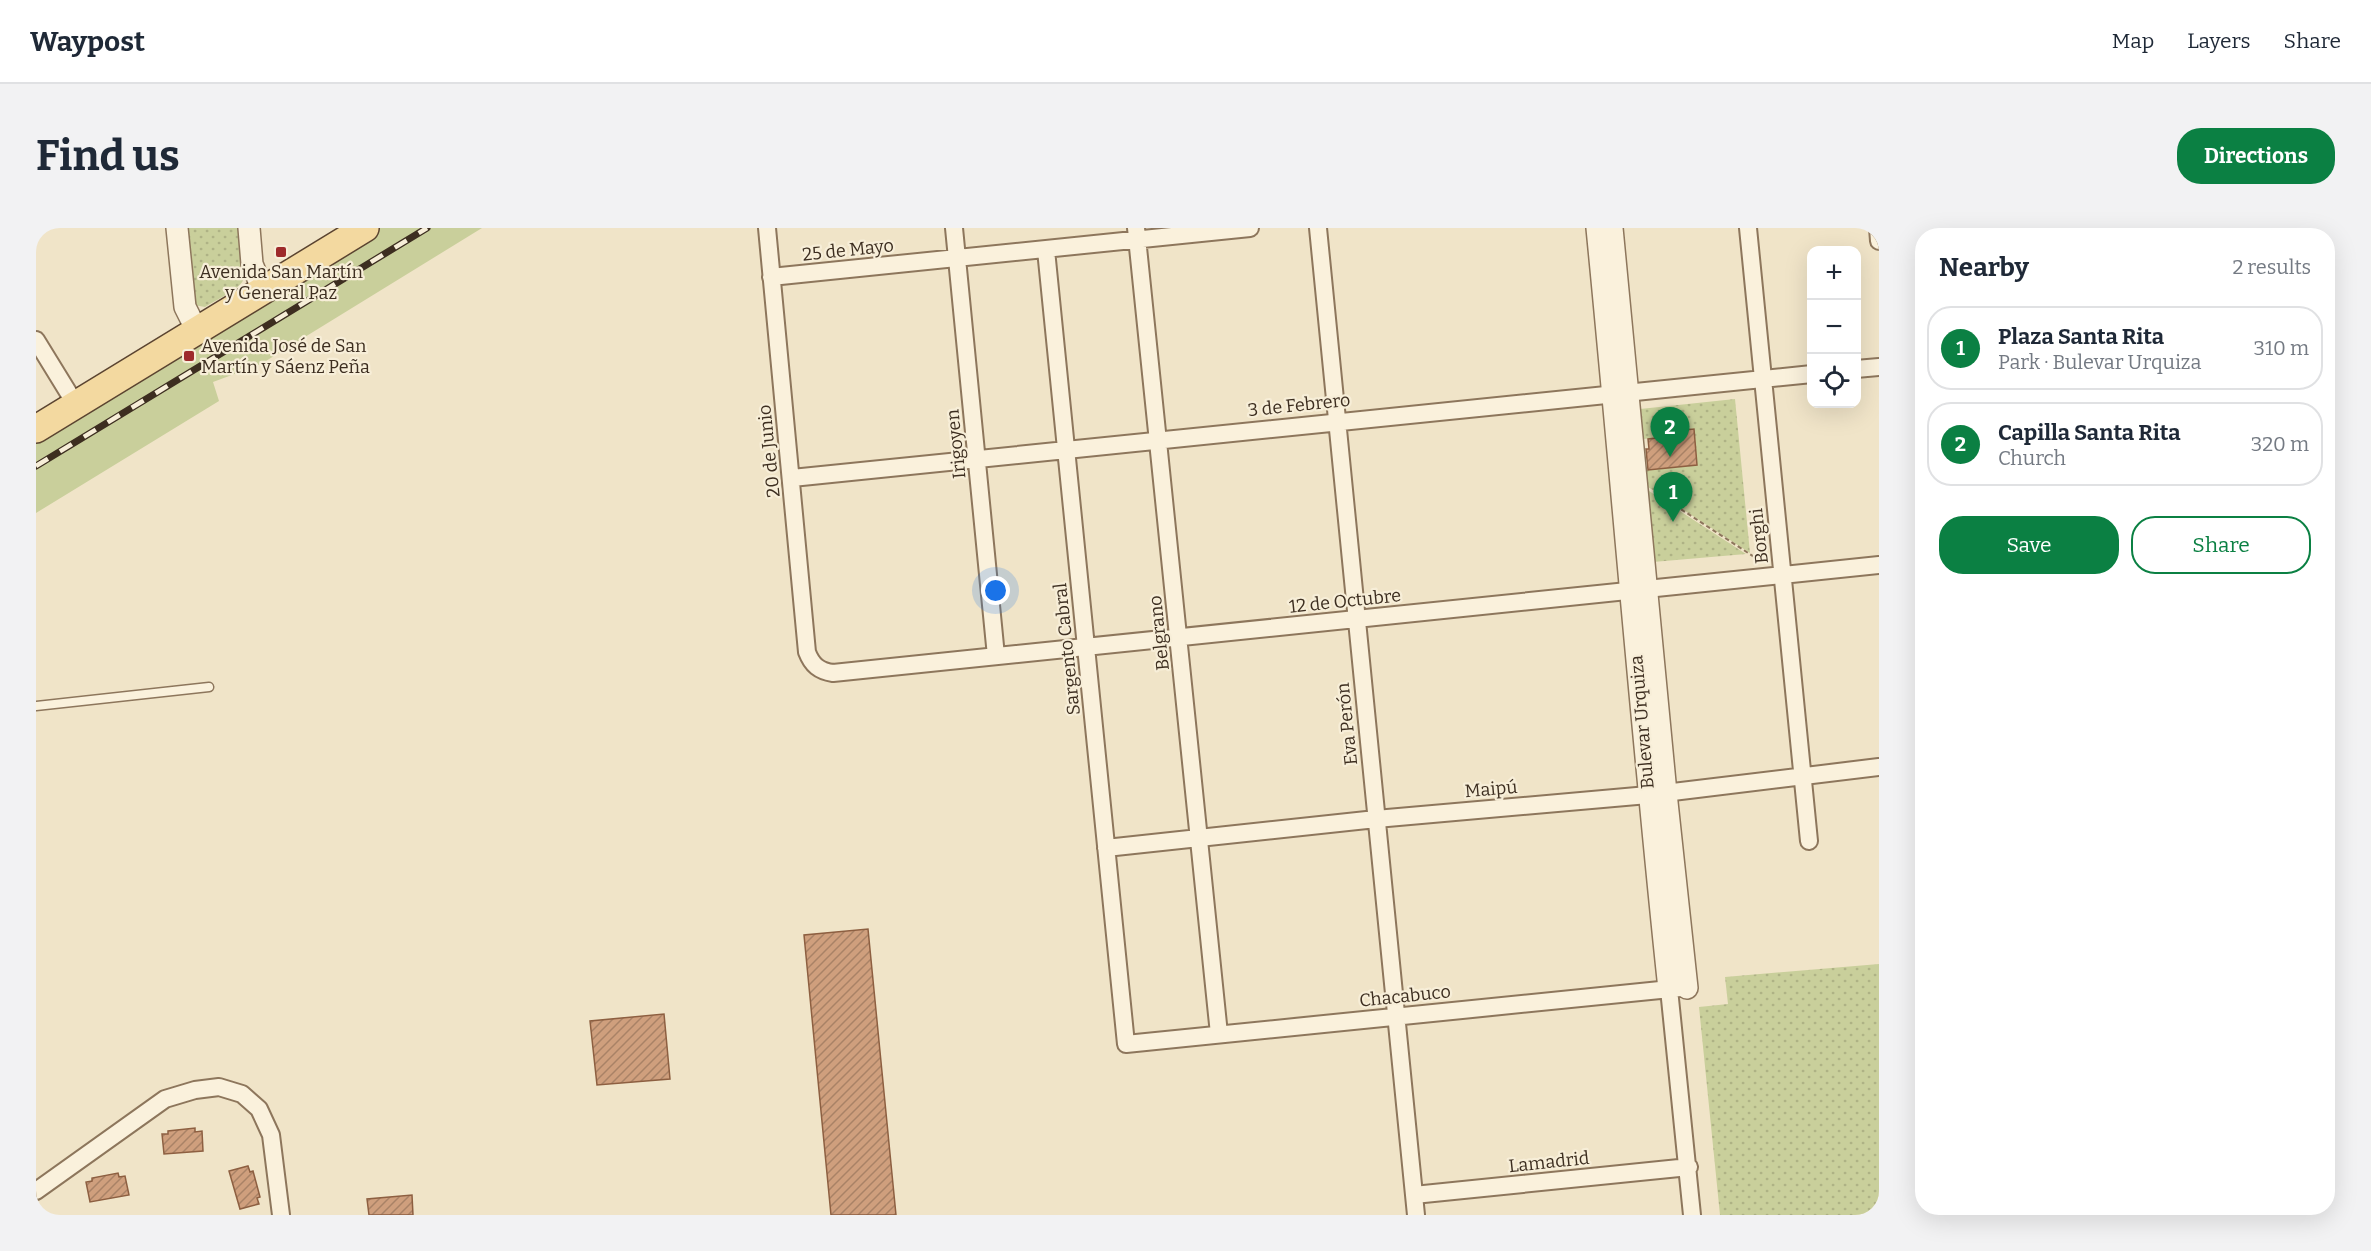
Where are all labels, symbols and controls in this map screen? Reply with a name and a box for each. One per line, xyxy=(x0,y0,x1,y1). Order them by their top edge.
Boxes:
text: Waypost xyxy=(30,25,145,58)
text: Map xyxy=(2112,28,2154,54)
text: Layers xyxy=(2187,28,2251,54)
text: Share xyxy=(2284,28,2341,54)
button: Directions xyxy=(2177,128,2335,184)
text: Find us xyxy=(36,131,180,181)
street label: 25 de Mayo xyxy=(801,234,895,266)
marker: Avenida San Martín y General Paz xyxy=(274,245,288,259)
map controls xyxy=(1807,246,1861,408)
button: + xyxy=(1807,246,1861,300)
text: Nearby xyxy=(1939,252,2029,283)
text: 2 results xyxy=(2232,255,2311,279)
place label: Avenida San Martín y General Paz xyxy=(199,261,363,304)
button: − xyxy=(1807,300,1861,354)
text: Plaza Santa Rita xyxy=(1998,323,2164,350)
place label: Avenida José de San Martín y Sáenz Peña xyxy=(201,335,370,378)
text: 1 xyxy=(1956,336,1965,360)
text: 310 m xyxy=(2254,336,2309,360)
marker: Avenida José de San Martín y Sáenz Peña xyxy=(182,349,196,363)
text: Park · Bulevar Urquiza xyxy=(1998,350,2201,374)
button: locate xyxy=(1807,354,1861,408)
street label: 3 de Febrero xyxy=(1247,389,1351,421)
street label: 20 de Junio xyxy=(753,404,785,498)
street label: Irigoyen xyxy=(941,408,971,480)
pin: 2 xyxy=(1650,408,1690,457)
text: Capilla Santa Rita xyxy=(1998,419,2180,446)
text: 2 xyxy=(1955,432,1966,456)
text: 320 m xyxy=(2251,432,2309,456)
text: Church xyxy=(1998,446,2066,470)
pin: 1 xyxy=(1654,472,1692,522)
street label: Borghi xyxy=(1745,507,1773,565)
button: Save xyxy=(1939,516,2119,574)
button: Share xyxy=(2131,516,2311,574)
your location xyxy=(981,576,1010,605)
street label: Sargento Cabral xyxy=(1049,582,1085,716)
street label: 12 de Octubre xyxy=(1288,584,1402,618)
street label: Belgrano xyxy=(1144,594,1174,672)
street label: Bulevar Urquiza xyxy=(1625,654,1659,790)
street label: Eva Perón xyxy=(1332,681,1362,766)
street label: Maipú xyxy=(1464,776,1518,802)
street label: Chacabuco xyxy=(1358,980,1452,1012)
street label: Lamadrid xyxy=(1508,1147,1591,1177)

